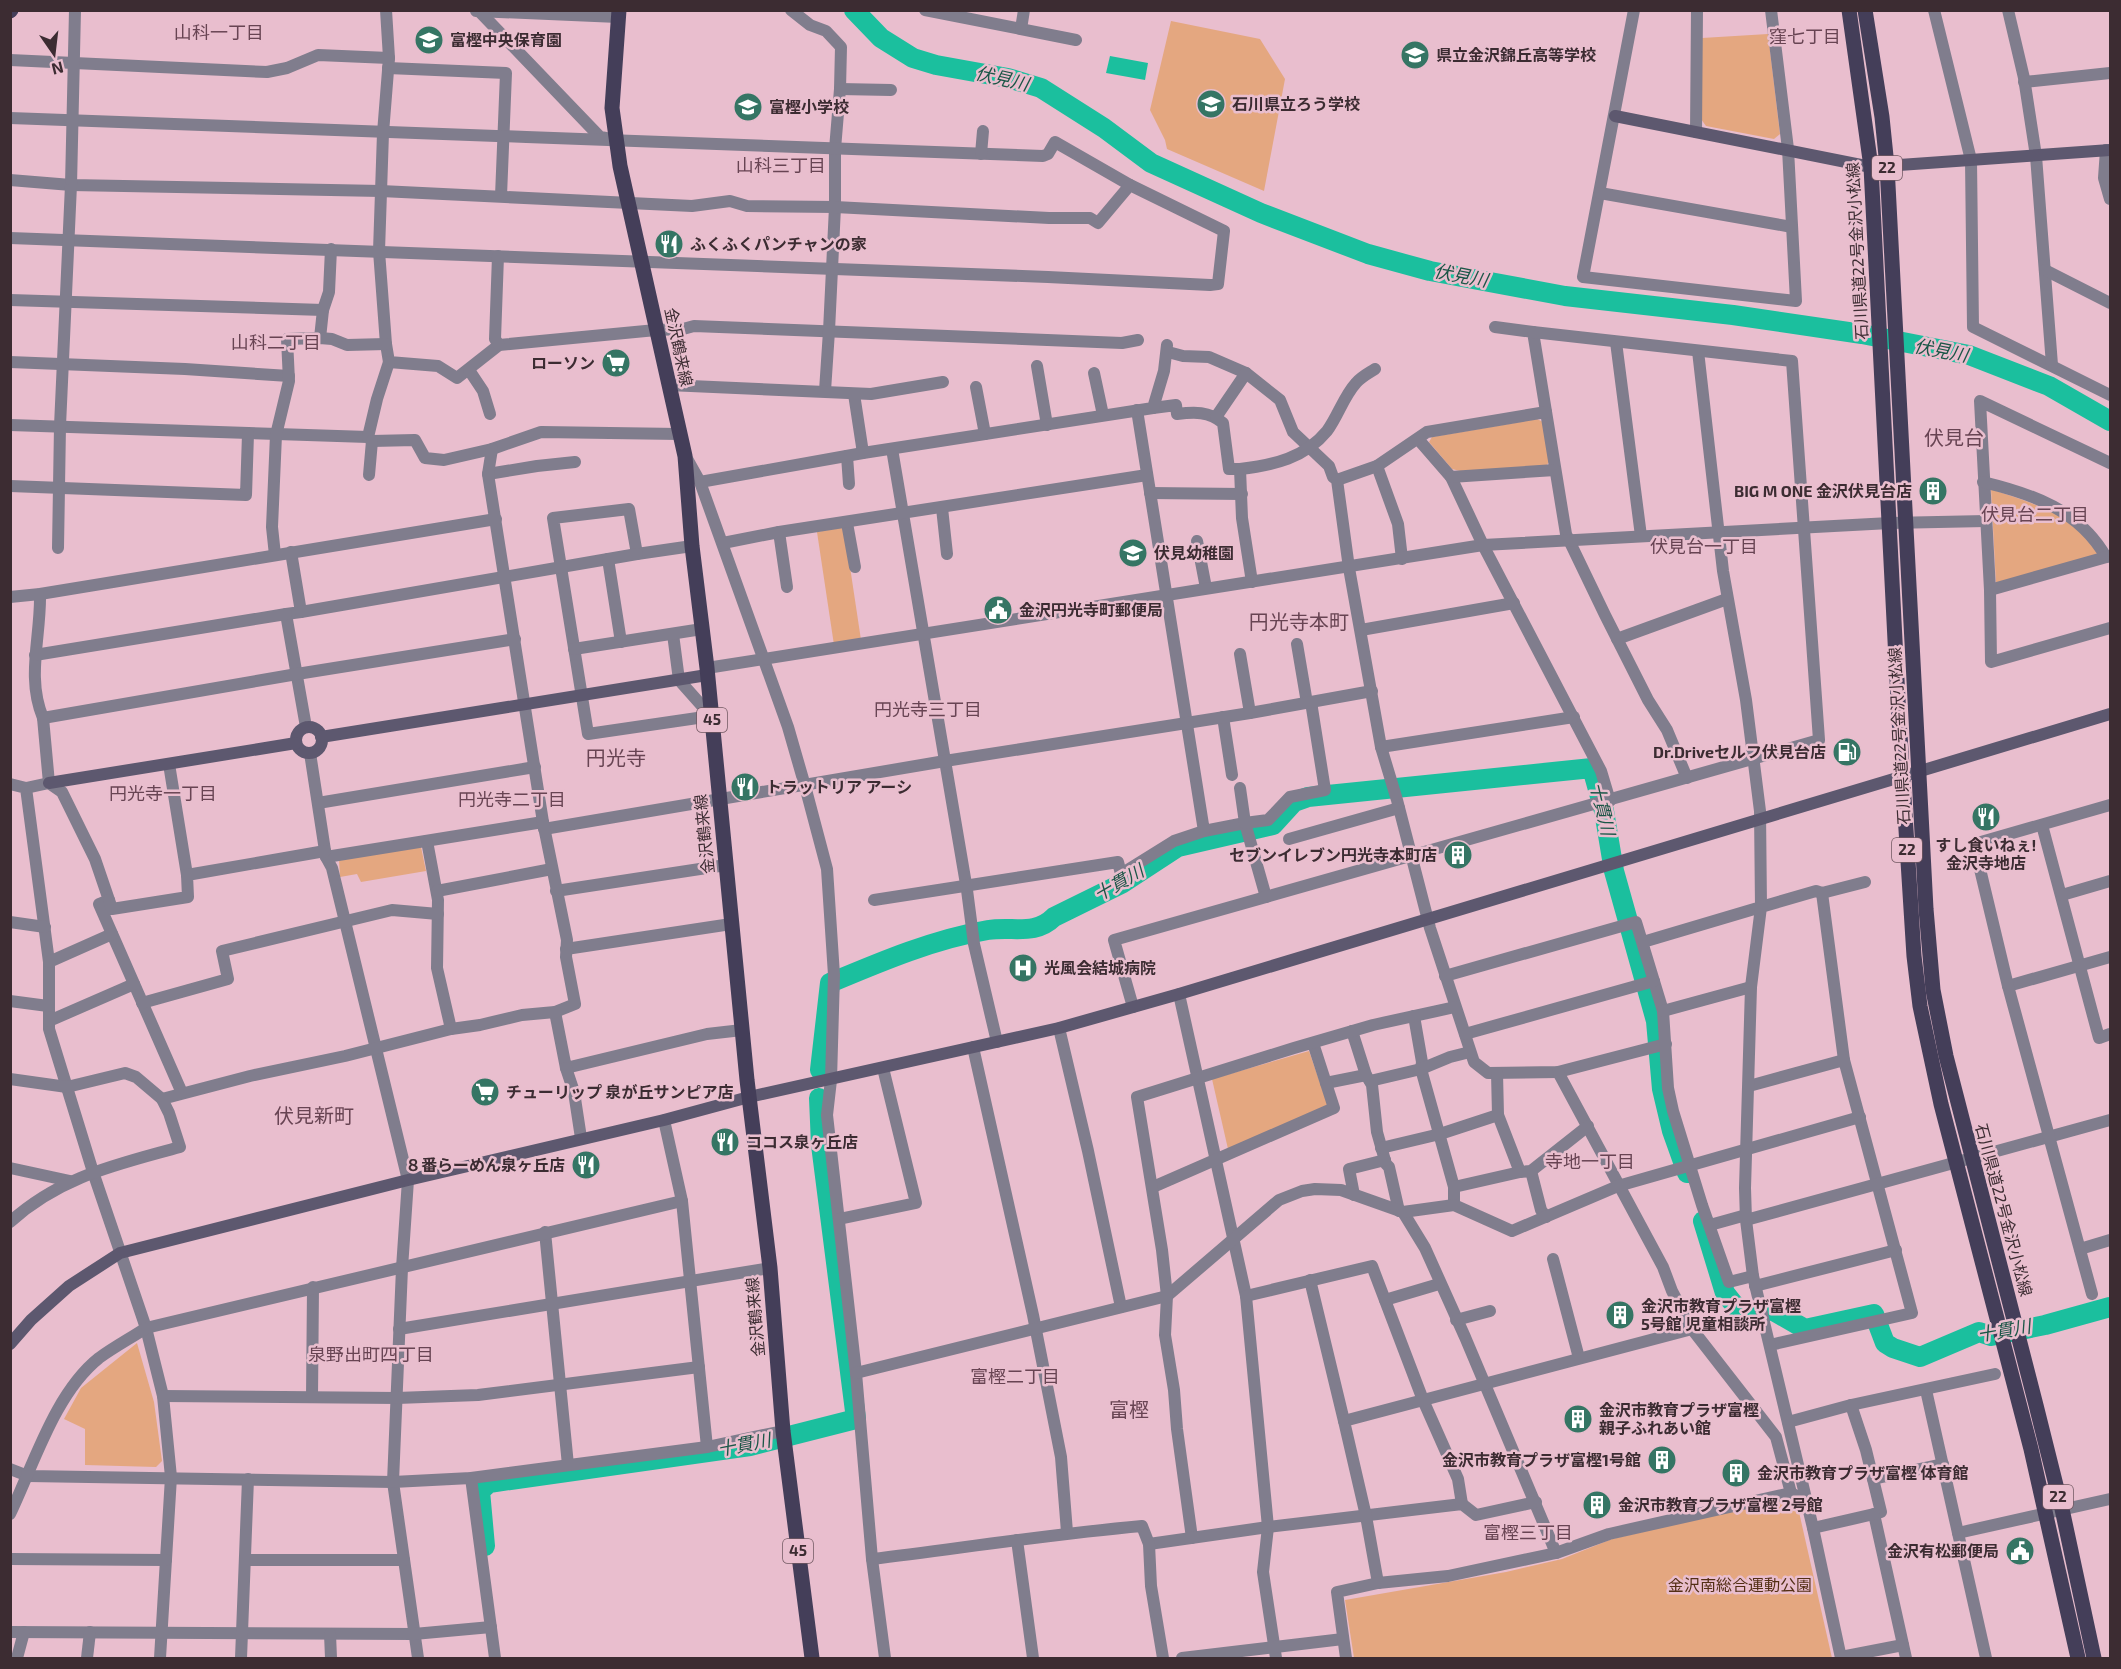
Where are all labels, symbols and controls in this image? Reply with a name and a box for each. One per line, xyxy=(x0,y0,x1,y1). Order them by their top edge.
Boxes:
district label: 山科一丁目 xyxy=(174,21,264,43)
north arrow xyxy=(24,24,84,84)
school or university icon: 富樫中央保育園 xyxy=(413,24,445,56)
district label: 窪七丁目 xyxy=(1769,25,1841,47)
place label: 富樫中央保育園 xyxy=(450,30,562,49)
school or university icon: 県立金沢錦丘高等学校 xyxy=(1399,39,1431,71)
place label: 県立金沢錦丘高等学校 xyxy=(1436,45,1596,64)
text: N xyxy=(50,58,66,80)
water label: 伏見川 xyxy=(973,61,1033,95)
school or university icon: 石川県立ろう学校 xyxy=(1195,88,1227,120)
school or university icon: 富樫小学校 xyxy=(732,91,764,123)
place label: 石川県立ろう学校 xyxy=(1232,94,1360,113)
place label: 富樫小学校 xyxy=(769,97,849,116)
district label: 山科三丁目 xyxy=(736,154,826,176)
road number: 22 xyxy=(1872,156,1902,180)
street label: 石川県道22号金沢小松線 xyxy=(1842,162,1871,340)
restaurant icon: ふくふくパンチャンの家 xyxy=(653,228,685,260)
place label: ふくふくパンチャンの家 xyxy=(690,234,867,253)
water label: 伏見川 xyxy=(1433,259,1492,291)
street label: 金沢鶴来線 xyxy=(662,306,697,388)
district label: 山科二丁目 xyxy=(231,331,321,353)
water label: 伏見川 xyxy=(1913,334,1972,366)
supermarket icon: ローソン xyxy=(600,347,632,379)
place label: ローソン xyxy=(531,353,595,372)
district label: 伏見台 xyxy=(1924,425,1984,449)
building icon: BIG M ONE 金沢伏見台店 xyxy=(1917,475,1949,507)
place label: BIG M ONE 金沢伏見台店 xyxy=(1734,481,1912,500)
district label: 伏見台二丁目 xyxy=(1981,503,2089,525)
district label: 伏見台一丁目 xyxy=(1650,535,1758,557)
school or university icon: 伏見幼稚園 xyxy=(1117,537,1149,569)
place label: 伏見幼稚園 xyxy=(1154,543,1234,562)
public building icon: 金沢円光寺町郵便局 xyxy=(982,594,1014,626)
place label: 金沢円光寺町郵便局 xyxy=(1019,600,1163,619)
district label: 円光寺本町 xyxy=(1249,609,1349,633)
street label: 石川県道22号金沢小松線 xyxy=(1884,647,1913,825)
district label: 円光寺三丁目 xyxy=(874,698,982,720)
road number: 45 xyxy=(697,708,727,732)
fuel station icon: Dr.Driveセルフ伏見台店 xyxy=(1831,736,1863,768)
place label: Dr.Driveセルフ伏見台店 xyxy=(1653,742,1826,761)
district label: 円光寺 xyxy=(586,745,646,769)
restaurant icon: トラットリア アーシ xyxy=(729,771,761,803)
place label: トラットリア アーシ xyxy=(766,777,912,796)
water label: 十貫川 xyxy=(1586,780,1620,840)
district label: 円光寺一丁目 xyxy=(109,782,217,804)
district label: 円光寺二丁目 xyxy=(458,788,566,810)
street label: 金沢鶴来線 xyxy=(690,793,717,875)
restaurant icon: すし食いねぇ! 金沢寺地店 xyxy=(1970,801,2002,833)
place label: すし食いねぇ! 金沢寺地店 xyxy=(1936,835,2036,872)
road number: 22 xyxy=(1892,838,1922,862)
building icon: セブンイレブン円光寺本町店 xyxy=(1442,839,1474,871)
place label: セブンイレブン円光寺本町店 xyxy=(1229,845,1437,864)
water label: 十貫川 xyxy=(1090,858,1149,905)
hospital icon: 光風会結城病院 xyxy=(1007,952,1039,984)
place label: 光風会結城病院 xyxy=(1044,958,1156,977)
supermarket icon: チューリップ 泉が丘サンピア店 xyxy=(469,1076,501,1108)
place label: チューリップ 泉が丘サンピア店 xyxy=(506,1082,733,1101)
district label: 伏見新町 xyxy=(274,1103,354,1127)
street label: 石川県道22号金沢小松線 xyxy=(1972,1121,2037,1298)
restaurant icon: ココス泉ヶ丘店 xyxy=(709,1126,741,1158)
place label: ココス泉ヶ丘店 xyxy=(746,1132,858,1151)
restaurant icon: ８番らーめん泉ヶ丘店 xyxy=(570,1149,602,1181)
district label: 寺地一丁目 xyxy=(1545,1150,1635,1172)
place label: ８番らーめん泉ヶ丘店 xyxy=(405,1155,565,1174)
street label: 金沢鶴来線 xyxy=(742,1276,767,1358)
place label: 金沢市教育プラザ富樫 5号館 児童相談所 xyxy=(1641,1296,1801,1333)
building icon: 金沢市教育プラザ富樫 5号館 児童相談所 xyxy=(1604,1299,1636,1331)
water label: 十貫川 xyxy=(1975,1314,2034,1346)
district label: 泉野出町四丁目 xyxy=(308,1343,434,1365)
district label: 富樫二丁目 xyxy=(970,1365,1060,1387)
district label: 富樫 xyxy=(1109,1397,1149,1421)
place label: 金沢市教育プラザ富樫 親子ふれあい館 xyxy=(1599,1400,1759,1437)
building icon: 金沢市教育プラザ富樫 親子ふれあい館 xyxy=(1562,1403,1594,1435)
water label: 十貫川 xyxy=(715,1428,774,1460)
building icon: 金沢市教育プラザ富樫1号館 xyxy=(1646,1444,1678,1476)
place label: 金沢市教育プラザ富樫1号館 xyxy=(1442,1450,1641,1469)
building icon: 金沢市教育プラザ富樫 体育館 xyxy=(1720,1457,1752,1489)
place label: 金沢市教育プラザ富樫 体育館 xyxy=(1757,1463,1968,1482)
road number: 22 xyxy=(2043,1485,2073,1509)
building icon: 金沢市教育プラザ富樫 2号館 xyxy=(1581,1489,1613,1521)
place label: 金沢市教育プラザ富樫 2号館 xyxy=(1618,1495,1823,1514)
district label: 富樫三丁目 xyxy=(1483,1521,1573,1543)
public building icon: 金沢有松郵便局 xyxy=(2004,1535,2036,1567)
road number: 45 xyxy=(783,1539,813,1563)
place label: 金沢有松郵便局 xyxy=(1887,1541,1999,1560)
park label: 金沢南総合運動公園 xyxy=(1668,1575,1812,1594)

